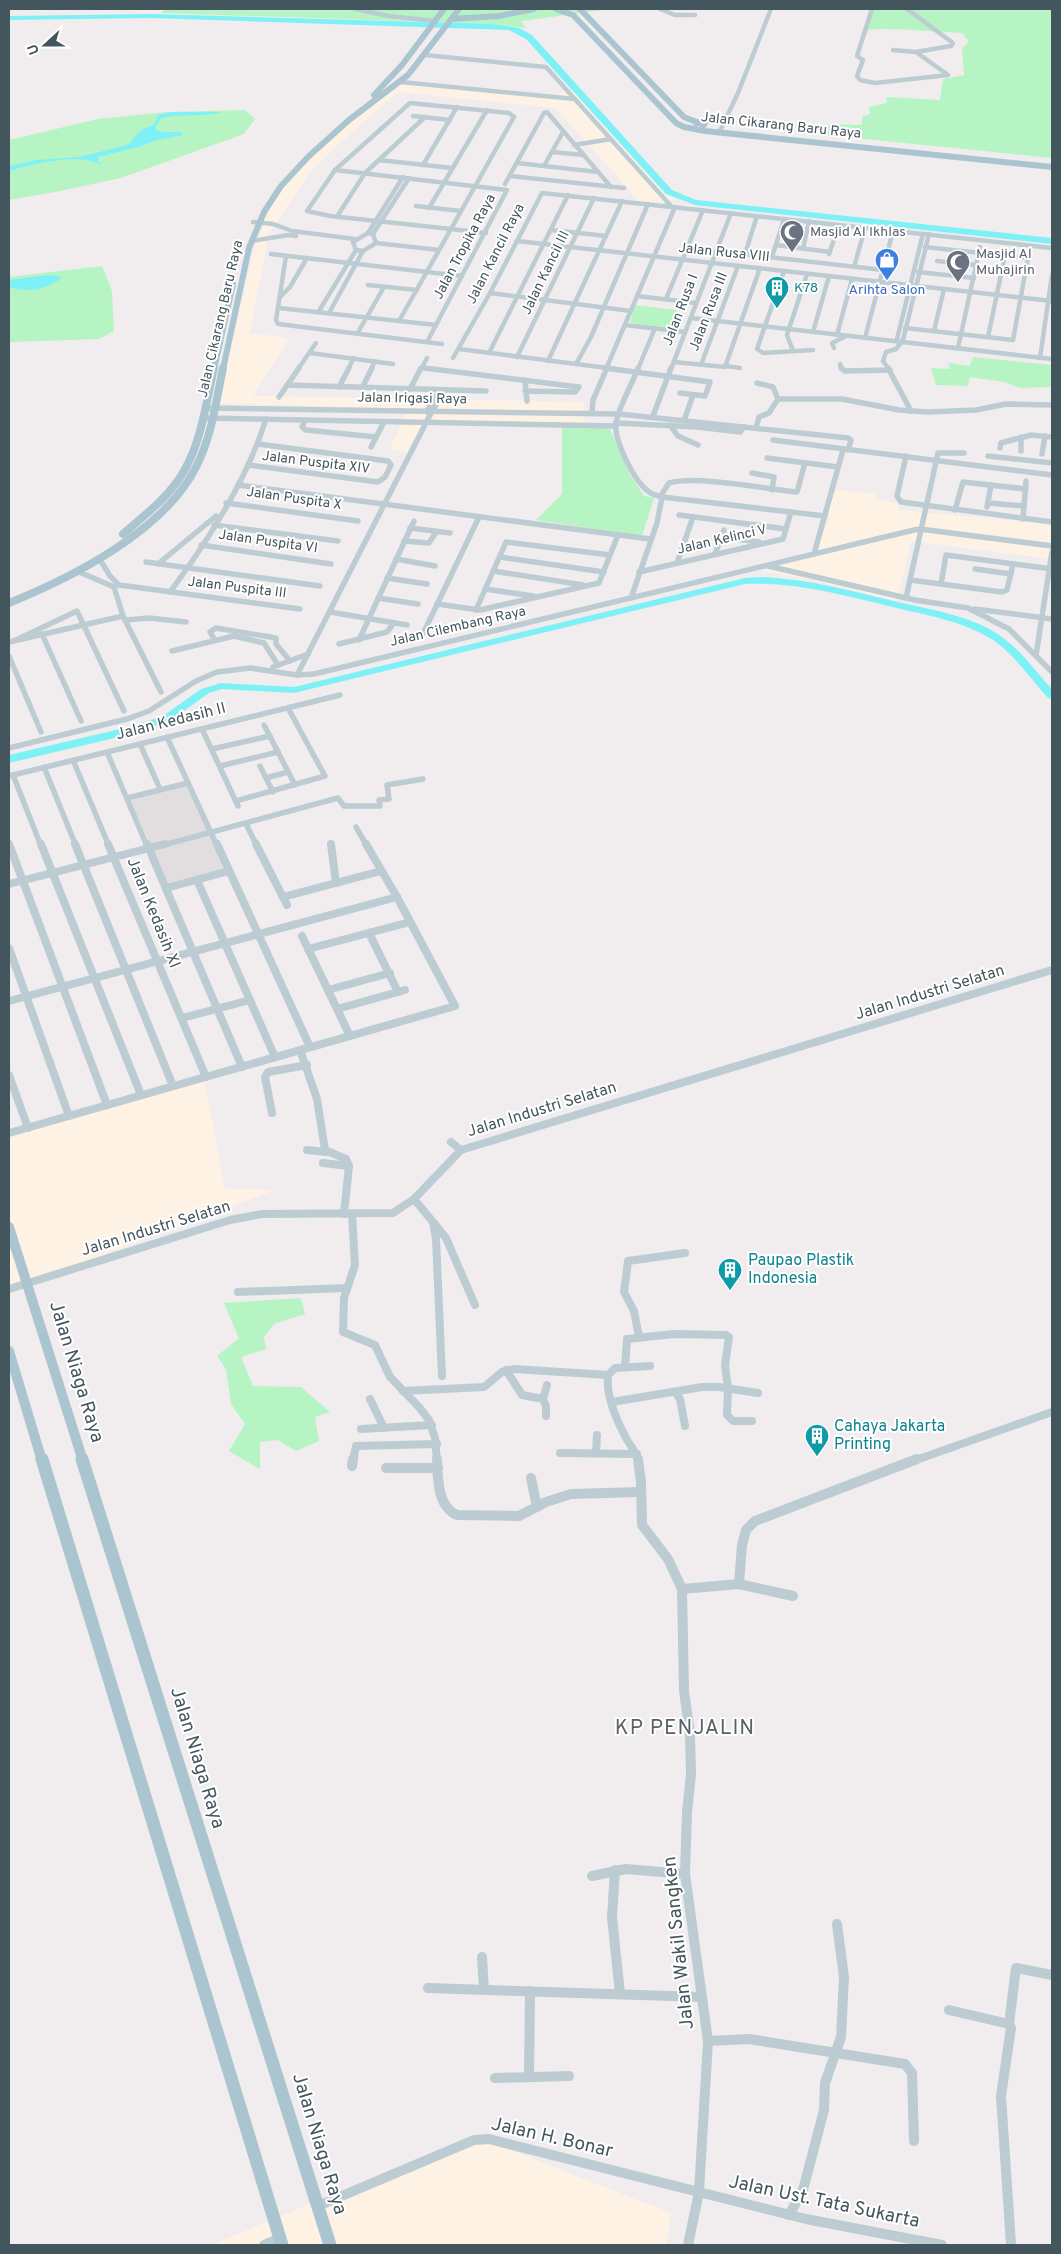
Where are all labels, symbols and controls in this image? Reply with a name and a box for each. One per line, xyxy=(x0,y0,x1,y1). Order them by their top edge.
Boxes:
north arrow xyxy=(20,20,70,70)
text: U xyxy=(25,41,44,57)
street label: Jalan Cikarang Baru Raya xyxy=(700,109,862,143)
street label: Jalan Tropika Raya xyxy=(430,191,500,303)
street label: Jalan Kancil Raya xyxy=(463,201,529,307)
mosque icon: Masjid Al Ikhlas xyxy=(779,219,805,253)
place label: Masjid Al Ikhlas xyxy=(810,224,906,241)
street label: Jalan Kancil III xyxy=(518,228,574,318)
street label: Jalan Cikarang Baru Raya xyxy=(195,239,247,399)
street label: Jalan Rusa VIII xyxy=(677,240,771,266)
place label: Masjid Al Muhajirin xyxy=(976,246,1035,279)
shop icon: Arihta Salon xyxy=(874,247,900,281)
mosque icon: Masjid Al Muhajirin xyxy=(945,249,971,283)
street label: Jalan Rusa III xyxy=(686,270,732,354)
street label: Jalan Rusa I xyxy=(660,272,702,348)
building icon: K78 xyxy=(764,275,790,309)
place label: K78 xyxy=(794,280,818,297)
place label: Arihta Salon xyxy=(849,282,925,299)
street label: Jalan Irigasi Raya xyxy=(357,390,467,408)
street label: Jalan Puspita XIV xyxy=(261,448,371,478)
street label: Jalan Puspita X xyxy=(245,484,343,514)
street label: Jalan Kelinci V xyxy=(675,521,769,559)
street label: Jalan Puspita VI xyxy=(217,527,319,557)
street label: Jalan Puspita III xyxy=(187,574,287,602)
street label: Jalan Cilembang Raya xyxy=(388,603,528,651)
street label: Jalan Kedasih II xyxy=(114,699,228,745)
street label: Jalan Kedasih XI xyxy=(122,855,184,971)
street label: Jalan Industri Selatan xyxy=(853,961,1007,1025)
street label: Jalan Industri Selatan xyxy=(465,1078,619,1142)
street label: Jalan Industri Selatan xyxy=(79,1197,233,1261)
place label: Paupao Plastik Indonesia xyxy=(748,1251,854,1289)
building icon: Paupao Plastik Indonesia xyxy=(717,1257,743,1291)
street label: Jalan Niaga Raya xyxy=(43,1298,109,1446)
place label: Cahaya Jakarta Printing xyxy=(834,1417,945,1455)
building icon: Cahaya Jakarta Printing xyxy=(804,1423,830,1457)
street label: Jalan Niaga Raya xyxy=(164,1684,230,1832)
district label: KP PENJALIN xyxy=(615,1715,755,1742)
street label: Jalan Wakil Sangken xyxy=(658,1855,700,2031)
street label: Jalan Niaga Raya xyxy=(286,2070,352,2218)
street label: Jalan H. Bonar xyxy=(489,2112,616,2164)
street label: Jalan Ust. Tata Sukarta xyxy=(726,2170,922,2234)

